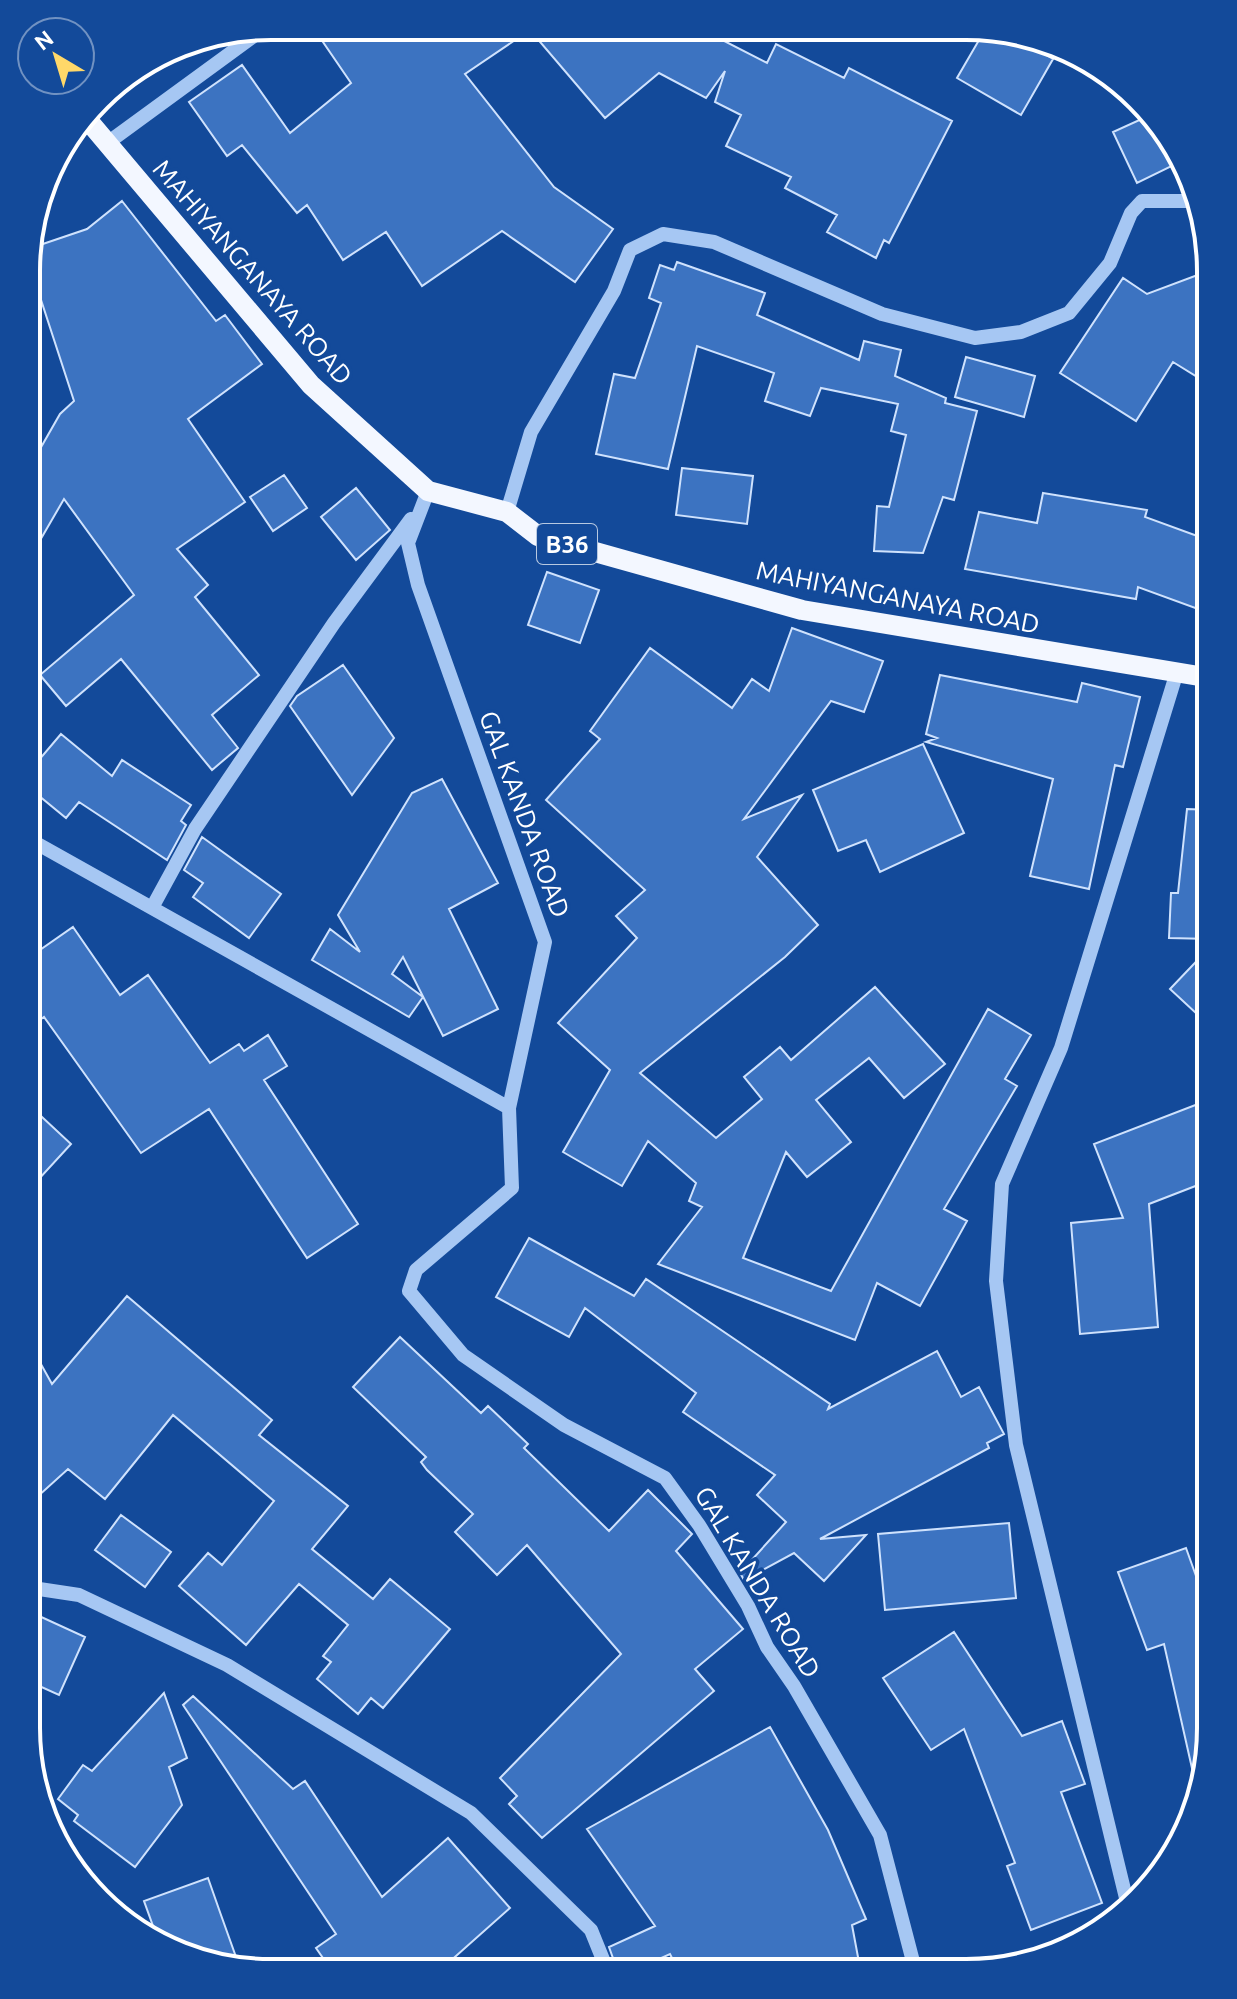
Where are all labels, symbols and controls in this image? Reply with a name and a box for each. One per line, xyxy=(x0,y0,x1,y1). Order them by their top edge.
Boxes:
north arrow xyxy=(16,16,96,96)
text: N xyxy=(29,25,58,55)
street label: MAHIYANGANAYA ROAD xyxy=(148,154,358,390)
road number: B36 xyxy=(537,524,597,564)
street label: MAHIYANGANAYA ROAD xyxy=(754,555,1042,639)
street label: GAL KANDA ROAD xyxy=(474,707,576,921)
street label: GAL KANDA ROAD xyxy=(689,1481,827,1683)

